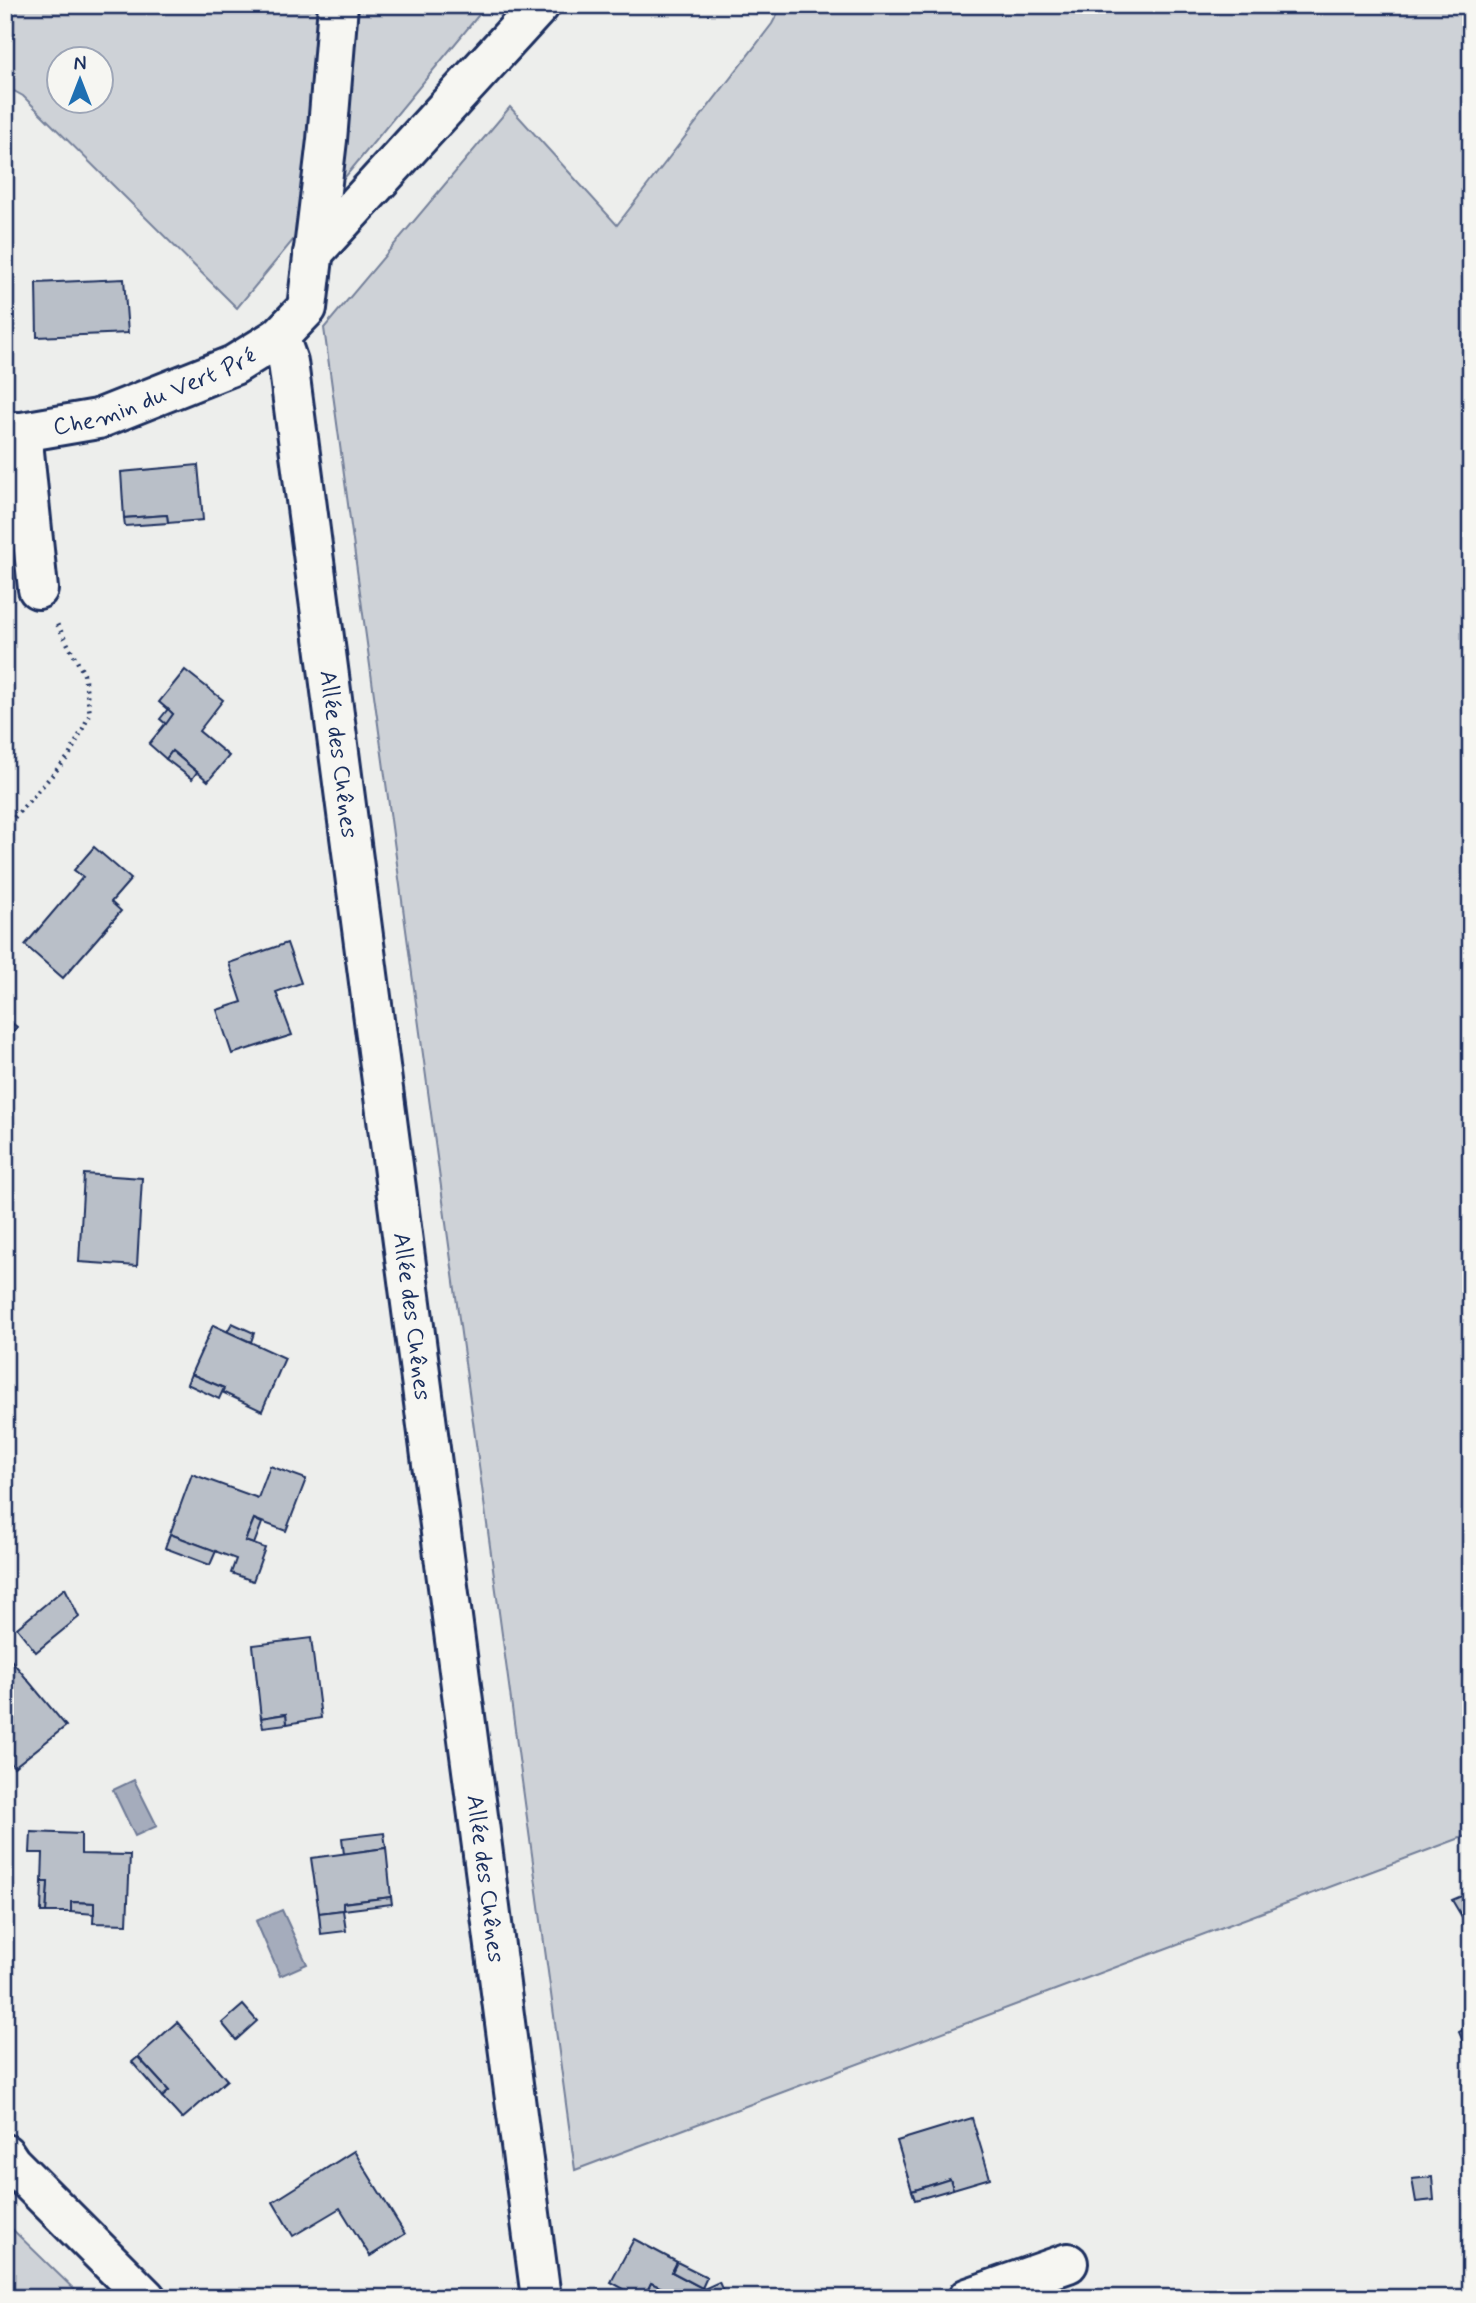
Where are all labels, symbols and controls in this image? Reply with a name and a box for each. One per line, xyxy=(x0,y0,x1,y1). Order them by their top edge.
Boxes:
north arrow xyxy=(46,46,116,116)
text: N xyxy=(74,52,86,77)
street label: Chemin du Vert Pré xyxy=(51,341,263,443)
street label: Allée des Chênes xyxy=(311,669,364,840)
street label: Allée des Chênes xyxy=(385,1231,438,1403)
street label: Allée des Chênes xyxy=(458,1793,511,1965)

